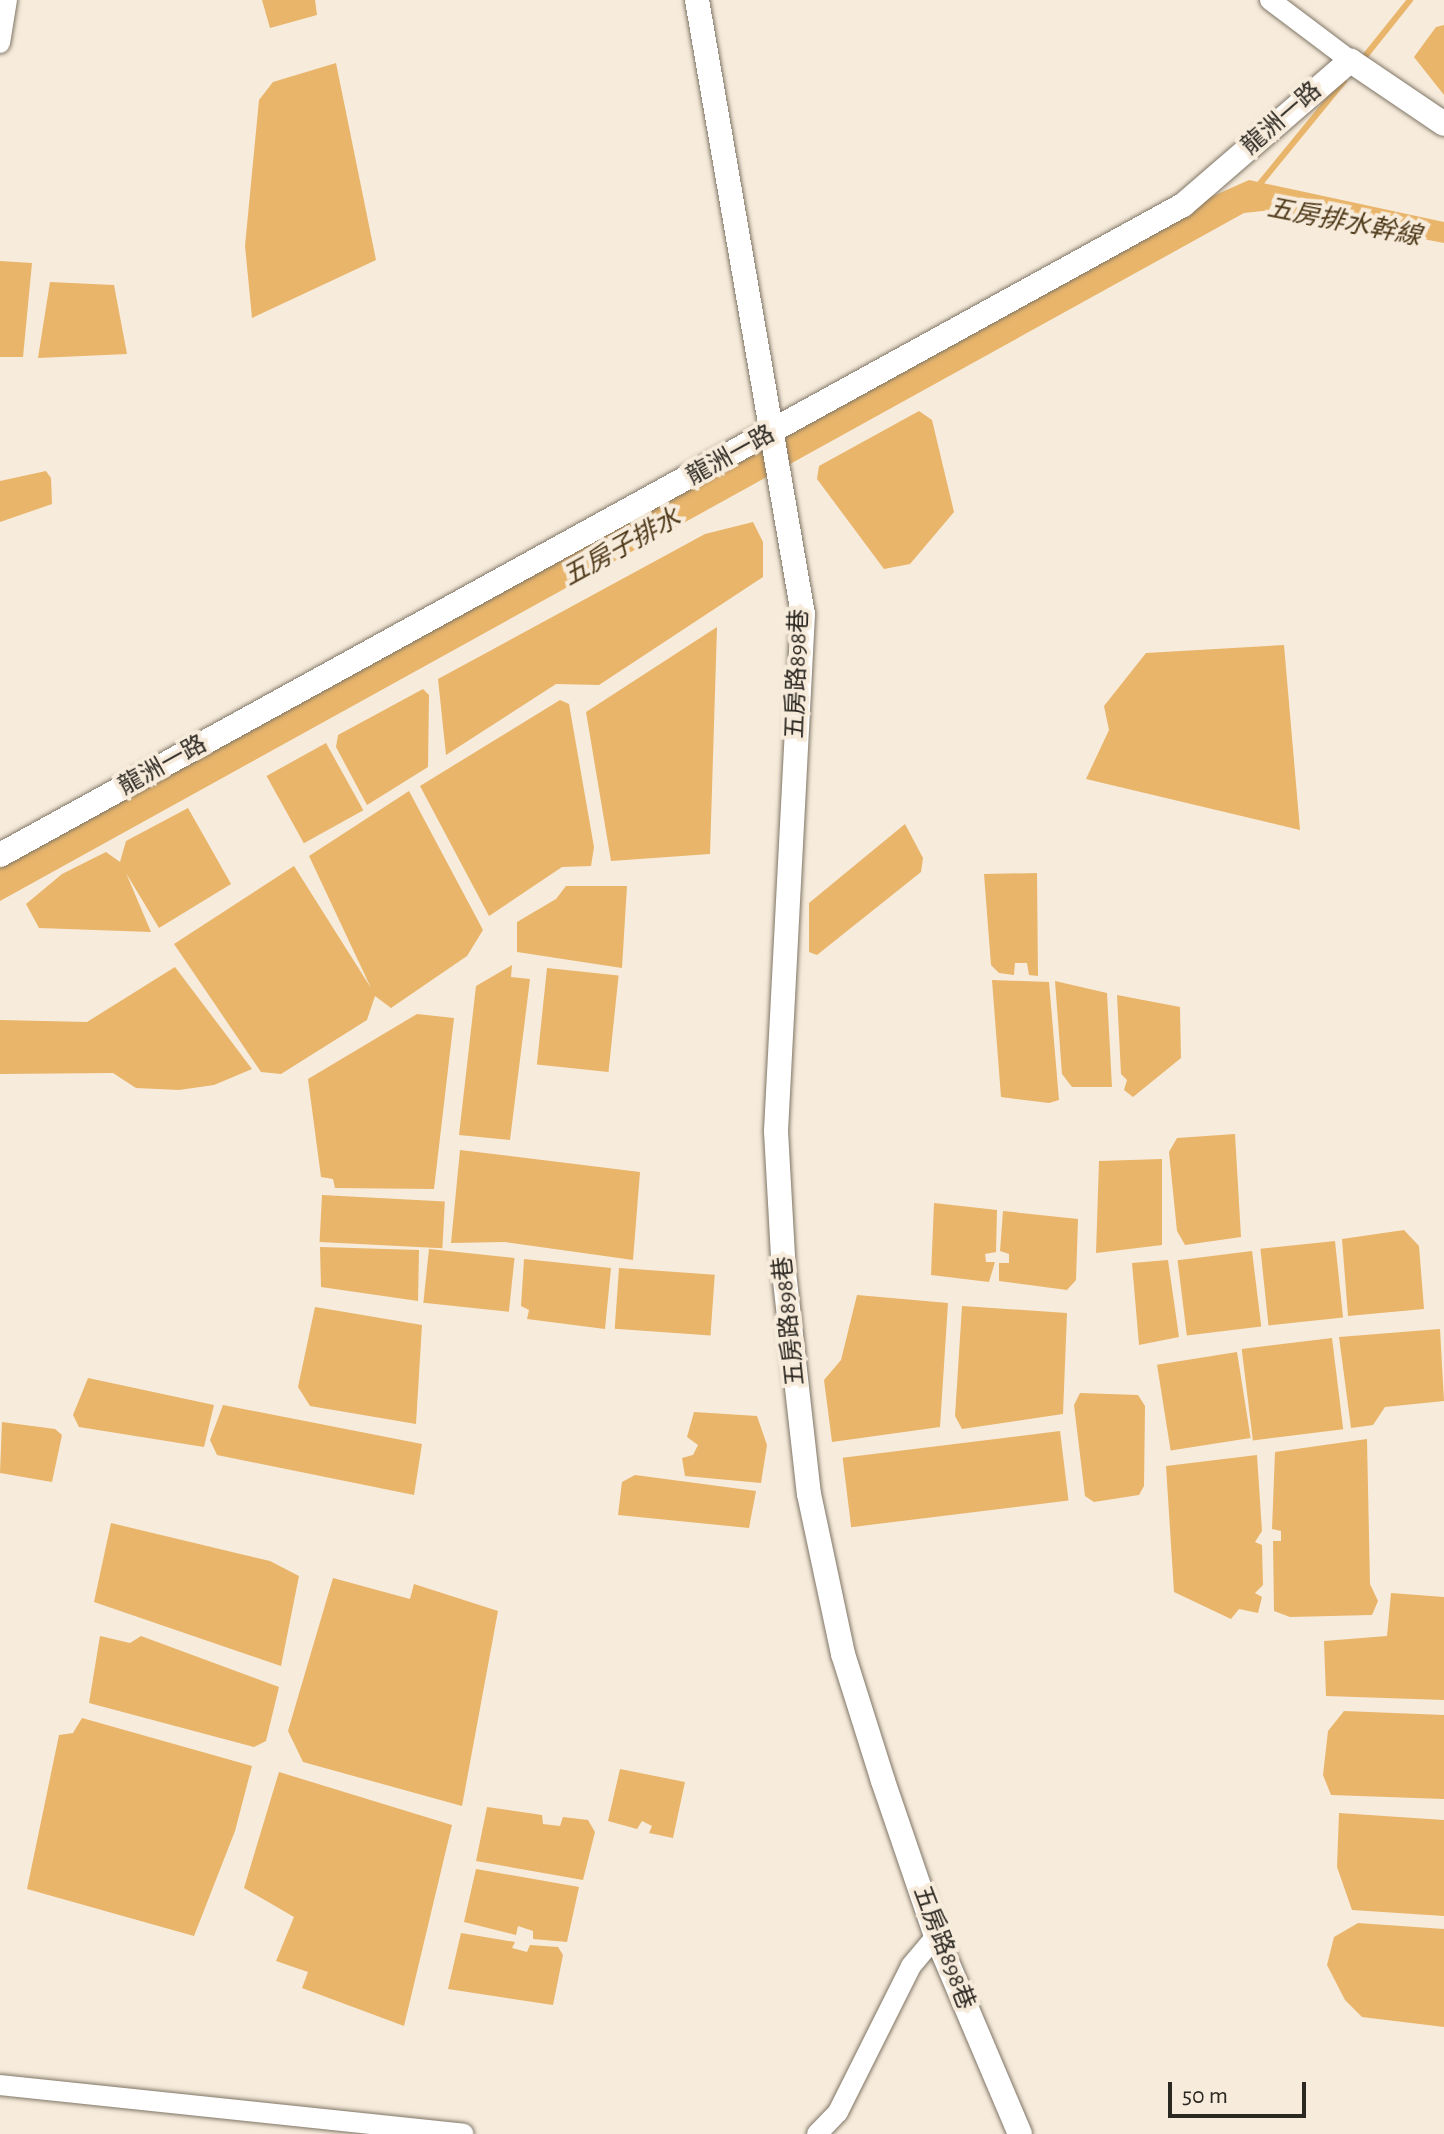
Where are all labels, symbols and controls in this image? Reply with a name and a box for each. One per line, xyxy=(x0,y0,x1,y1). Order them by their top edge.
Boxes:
street label: 龍洲一路 xyxy=(1236,77,1328,161)
water label: 五房排水幹線 xyxy=(1264,193,1424,253)
street label: 龍洲一路 xyxy=(682,420,780,492)
water label: 五房子排水 xyxy=(558,503,686,593)
street label: 五房路898巷 xyxy=(781,609,815,739)
street label: 龍洲一路 xyxy=(114,730,212,802)
street label: 五房路898巷 xyxy=(769,1255,811,1387)
street label: 五房路898巷 xyxy=(906,1882,980,2014)
scale bar xyxy=(1172,2066,1310,2116)
text: 50 m xyxy=(1182,2084,1228,2108)

